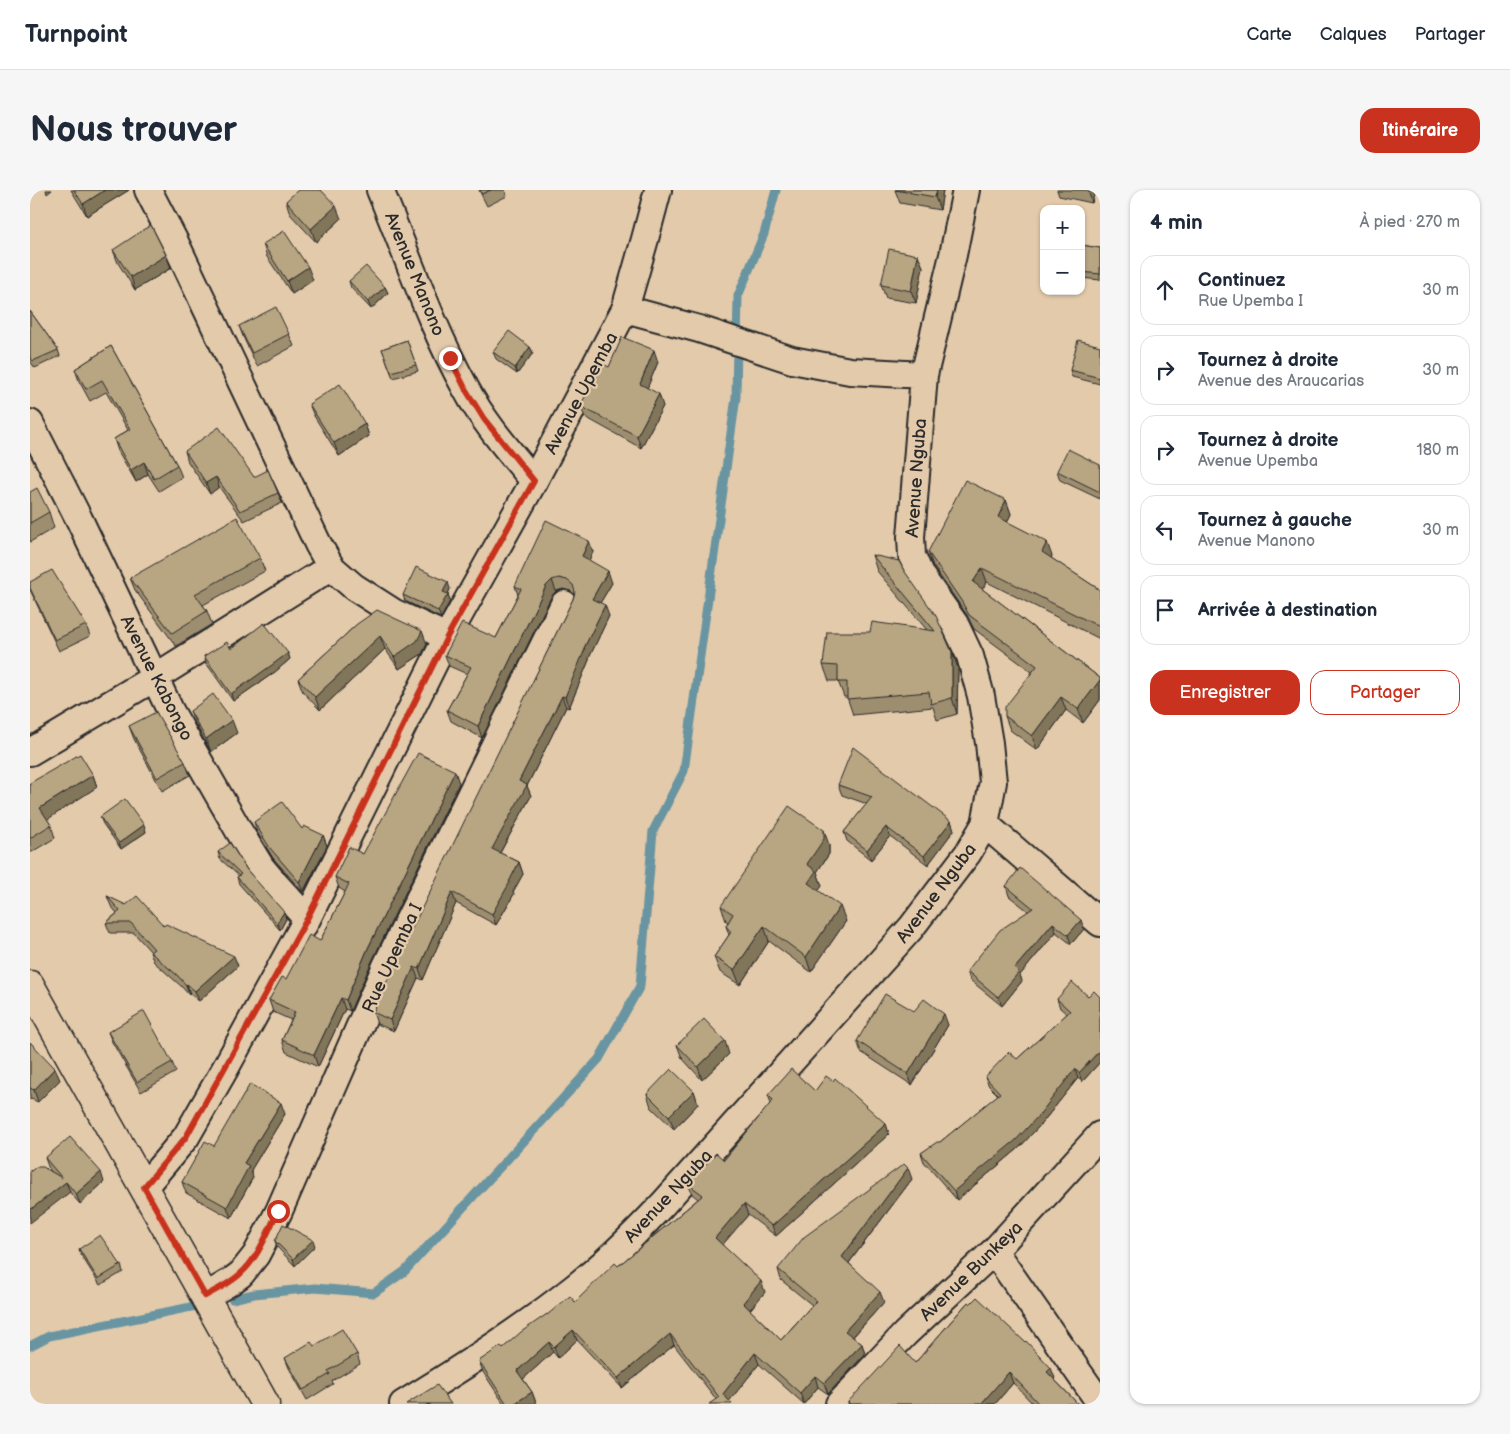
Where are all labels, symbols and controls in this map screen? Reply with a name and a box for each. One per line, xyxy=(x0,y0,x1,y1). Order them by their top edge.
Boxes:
text: Turnpoint xyxy=(25,20,128,49)
text: Carte xyxy=(1246,24,1292,45)
text: Calques xyxy=(1320,24,1387,45)
text: Partager xyxy=(1415,24,1485,45)
button: Itinéraire xyxy=(1360,108,1480,153)
text: Nous trouver xyxy=(30,109,237,152)
map controls xyxy=(1040,205,1085,295)
button: + xyxy=(1040,205,1085,250)
street label: Avenue Manono xyxy=(380,209,449,339)
text: 4 min xyxy=(1150,210,1203,235)
text: À pied · 270 m xyxy=(1360,213,1460,232)
button: − xyxy=(1040,250,1085,295)
text: Continuez xyxy=(1198,269,1285,292)
icon: ahead xyxy=(1151,276,1179,304)
text: 30 m xyxy=(1422,281,1459,300)
text: Rue Upemba I xyxy=(1198,292,1303,311)
street label: Avenue Upemba xyxy=(540,329,622,458)
route end xyxy=(439,347,462,370)
text: Tournez à droite xyxy=(1198,349,1339,372)
icon: right xyxy=(1151,356,1179,384)
text: 30 m xyxy=(1422,361,1459,380)
text: Avenue des Araucarias xyxy=(1198,372,1364,391)
street label: Avenue Nguba xyxy=(902,418,931,538)
text: Tournez à droite xyxy=(1198,429,1339,452)
icon: right xyxy=(1151,436,1179,464)
text: 180 m xyxy=(1417,441,1459,460)
text: Avenue Upemba xyxy=(1198,452,1318,471)
text: Tournez à gauche xyxy=(1198,509,1352,532)
icon: left xyxy=(1151,516,1179,544)
text: 30 m xyxy=(1422,521,1459,540)
text: Avenue Manono xyxy=(1198,532,1315,551)
icon: arrive xyxy=(1151,596,1179,624)
text: Arrivée à destination xyxy=(1198,599,1377,622)
street label: Avenue Kabongo xyxy=(116,612,197,744)
button: Enregistrer xyxy=(1150,670,1300,715)
button: Partager xyxy=(1310,670,1460,715)
street label: Avenue Nguba xyxy=(892,839,981,947)
street label: Rue Upemba I xyxy=(358,900,427,1016)
street label: Avenue Nguba xyxy=(620,1145,717,1247)
route start xyxy=(267,1200,290,1223)
street label: Avenue Bunkeya xyxy=(916,1217,1027,1326)

